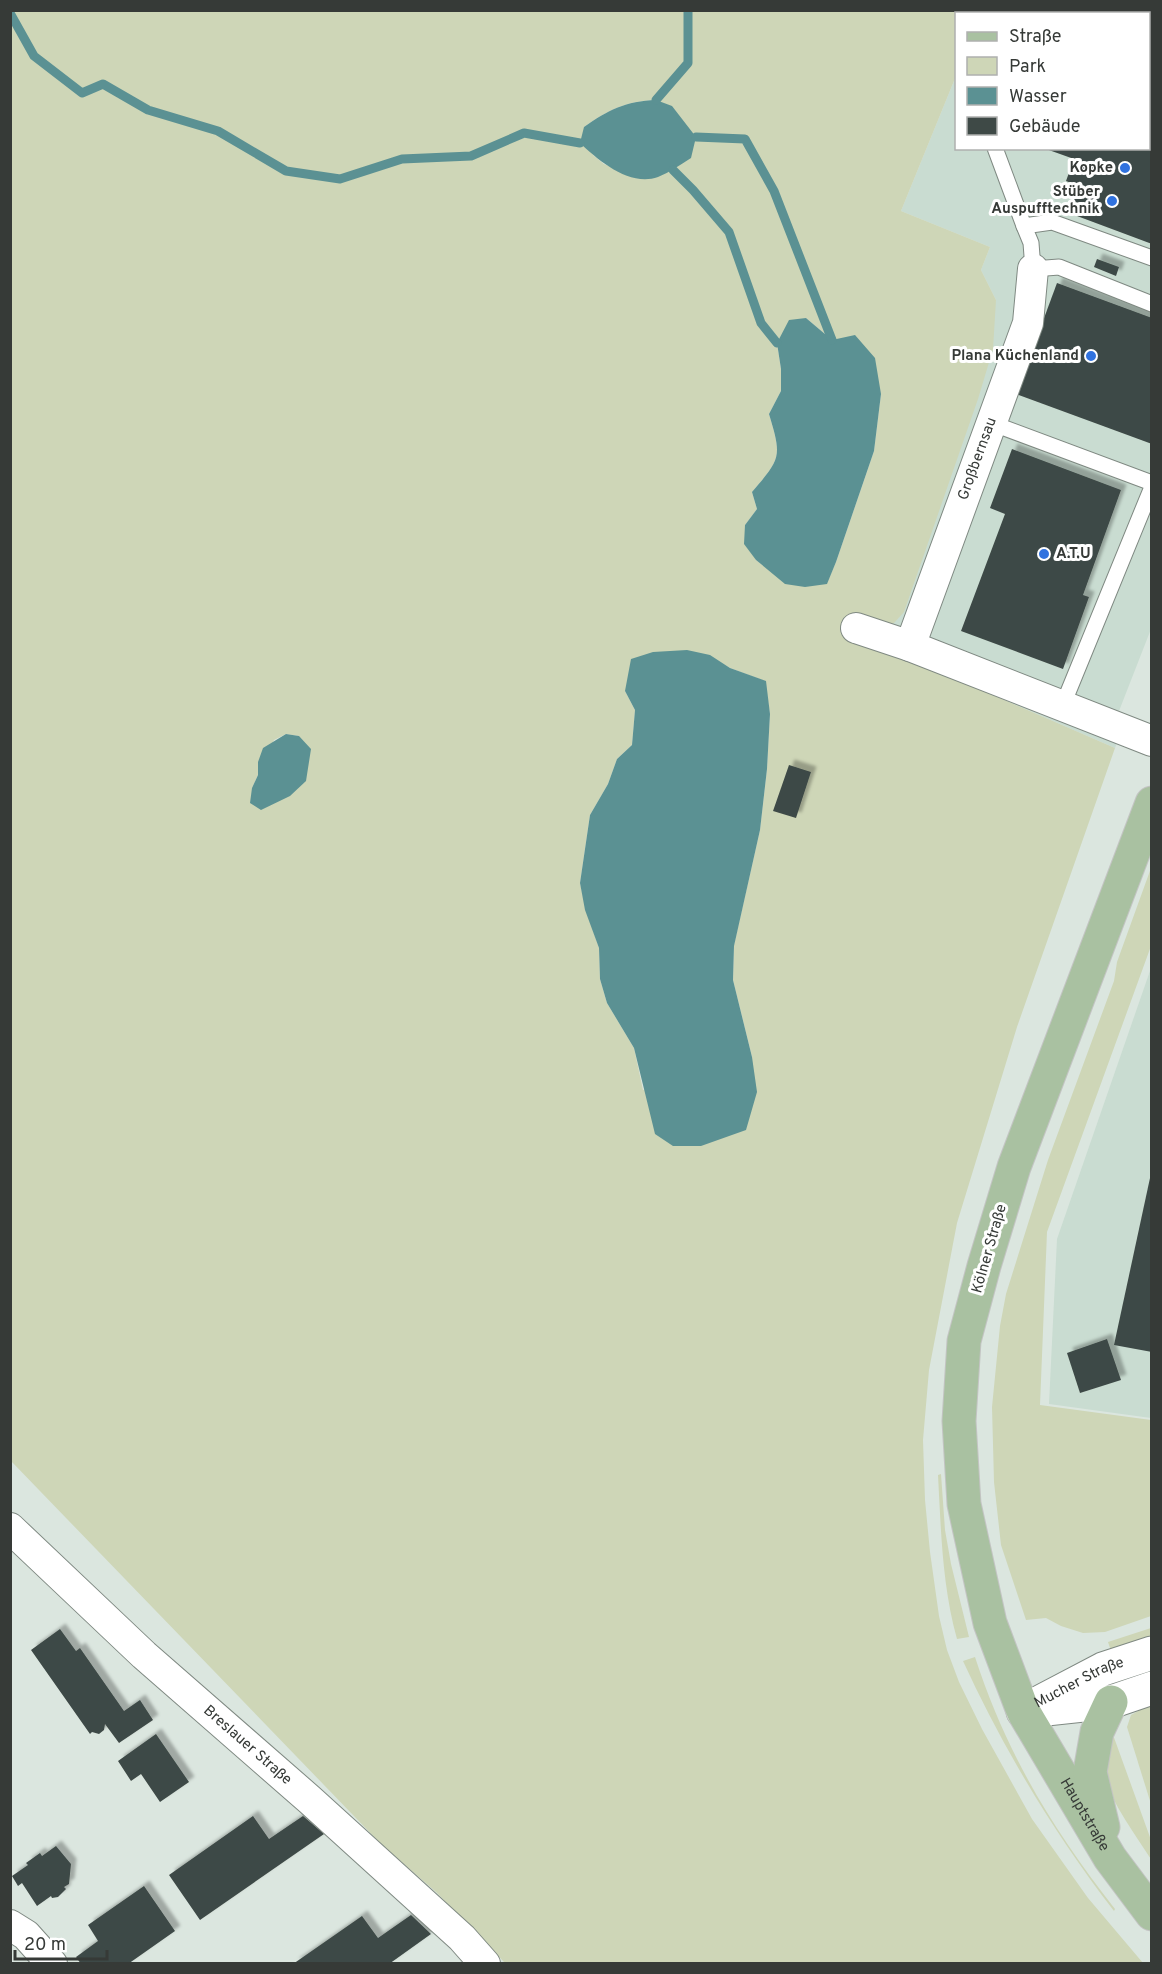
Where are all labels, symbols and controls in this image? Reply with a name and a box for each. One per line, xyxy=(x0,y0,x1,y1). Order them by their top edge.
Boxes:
legend xyxy=(955,12,1150,150)
text: Straße xyxy=(1009,26,1061,49)
text: Park xyxy=(1009,56,1046,79)
text: Wasser xyxy=(1009,86,1067,109)
text: Gebäude xyxy=(1009,116,1081,139)
place label: Kopke xyxy=(1070,159,1113,178)
marker: Kopke xyxy=(1118,161,1132,175)
place label: Stüber Auspufftechnik xyxy=(991,183,1101,219)
marker: Stüber Auspufftechnik xyxy=(1105,194,1119,208)
place label: Plana Küchenland xyxy=(951,347,1079,366)
marker: Plana Küchenland xyxy=(1084,349,1098,363)
street label: Großbernsau xyxy=(954,415,1002,503)
place label: A.T.U xyxy=(1056,545,1091,564)
marker: A.T.U xyxy=(1037,547,1051,561)
street label: Kölner Straße xyxy=(968,1202,1012,1296)
street label: Mucher Straße xyxy=(1031,1653,1126,1713)
street label: Breslauer Straße xyxy=(199,1701,296,1789)
street label: Hauptstraße xyxy=(1055,1775,1113,1855)
scale bar xyxy=(15,1923,106,1961)
text: 20 m xyxy=(24,1934,66,1957)

